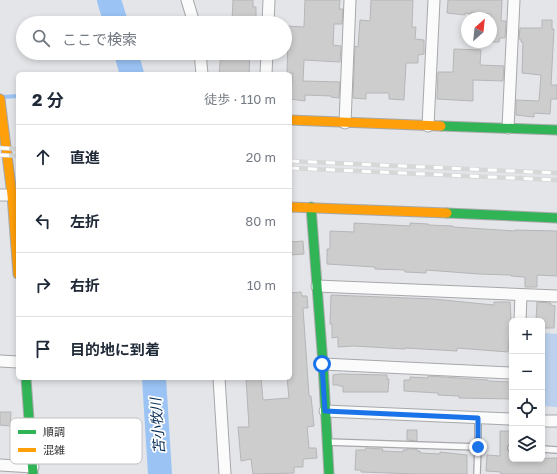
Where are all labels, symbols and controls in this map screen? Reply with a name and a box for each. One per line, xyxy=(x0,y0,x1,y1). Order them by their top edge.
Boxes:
north arrow xyxy=(461,12,497,48)
search box xyxy=(16,16,292,60)
icon: search xyxy=(30,27,52,49)
text: ここで検索 xyxy=(62,30,137,48)
text: 2 分 xyxy=(32,89,64,110)
text: 徒歩 · 110 m xyxy=(204,91,276,107)
icon: ahead xyxy=(32,146,54,168)
text: 直進 xyxy=(70,148,100,166)
text: 20 m xyxy=(246,149,276,165)
icon: left xyxy=(32,210,54,232)
text: 左折 xyxy=(70,212,100,230)
text: 80 m xyxy=(245,213,276,229)
icon: right xyxy=(32,274,54,296)
text: 右折 xyxy=(70,276,100,294)
text: 10 m xyxy=(247,277,276,293)
map controls xyxy=(509,318,545,462)
button: + xyxy=(509,318,545,354)
icon: arrive xyxy=(32,338,54,360)
text: 目的地に到着 xyxy=(70,340,160,358)
button: − xyxy=(509,354,545,390)
route start xyxy=(313,355,331,373)
button: locate xyxy=(509,390,545,426)
water label: 苫小牧川 xyxy=(146,395,167,455)
legend xyxy=(10,418,142,464)
text: 順調 xyxy=(43,425,65,438)
button: layers xyxy=(509,426,545,462)
route end xyxy=(469,438,487,456)
text: 混雑 xyxy=(43,443,65,456)

